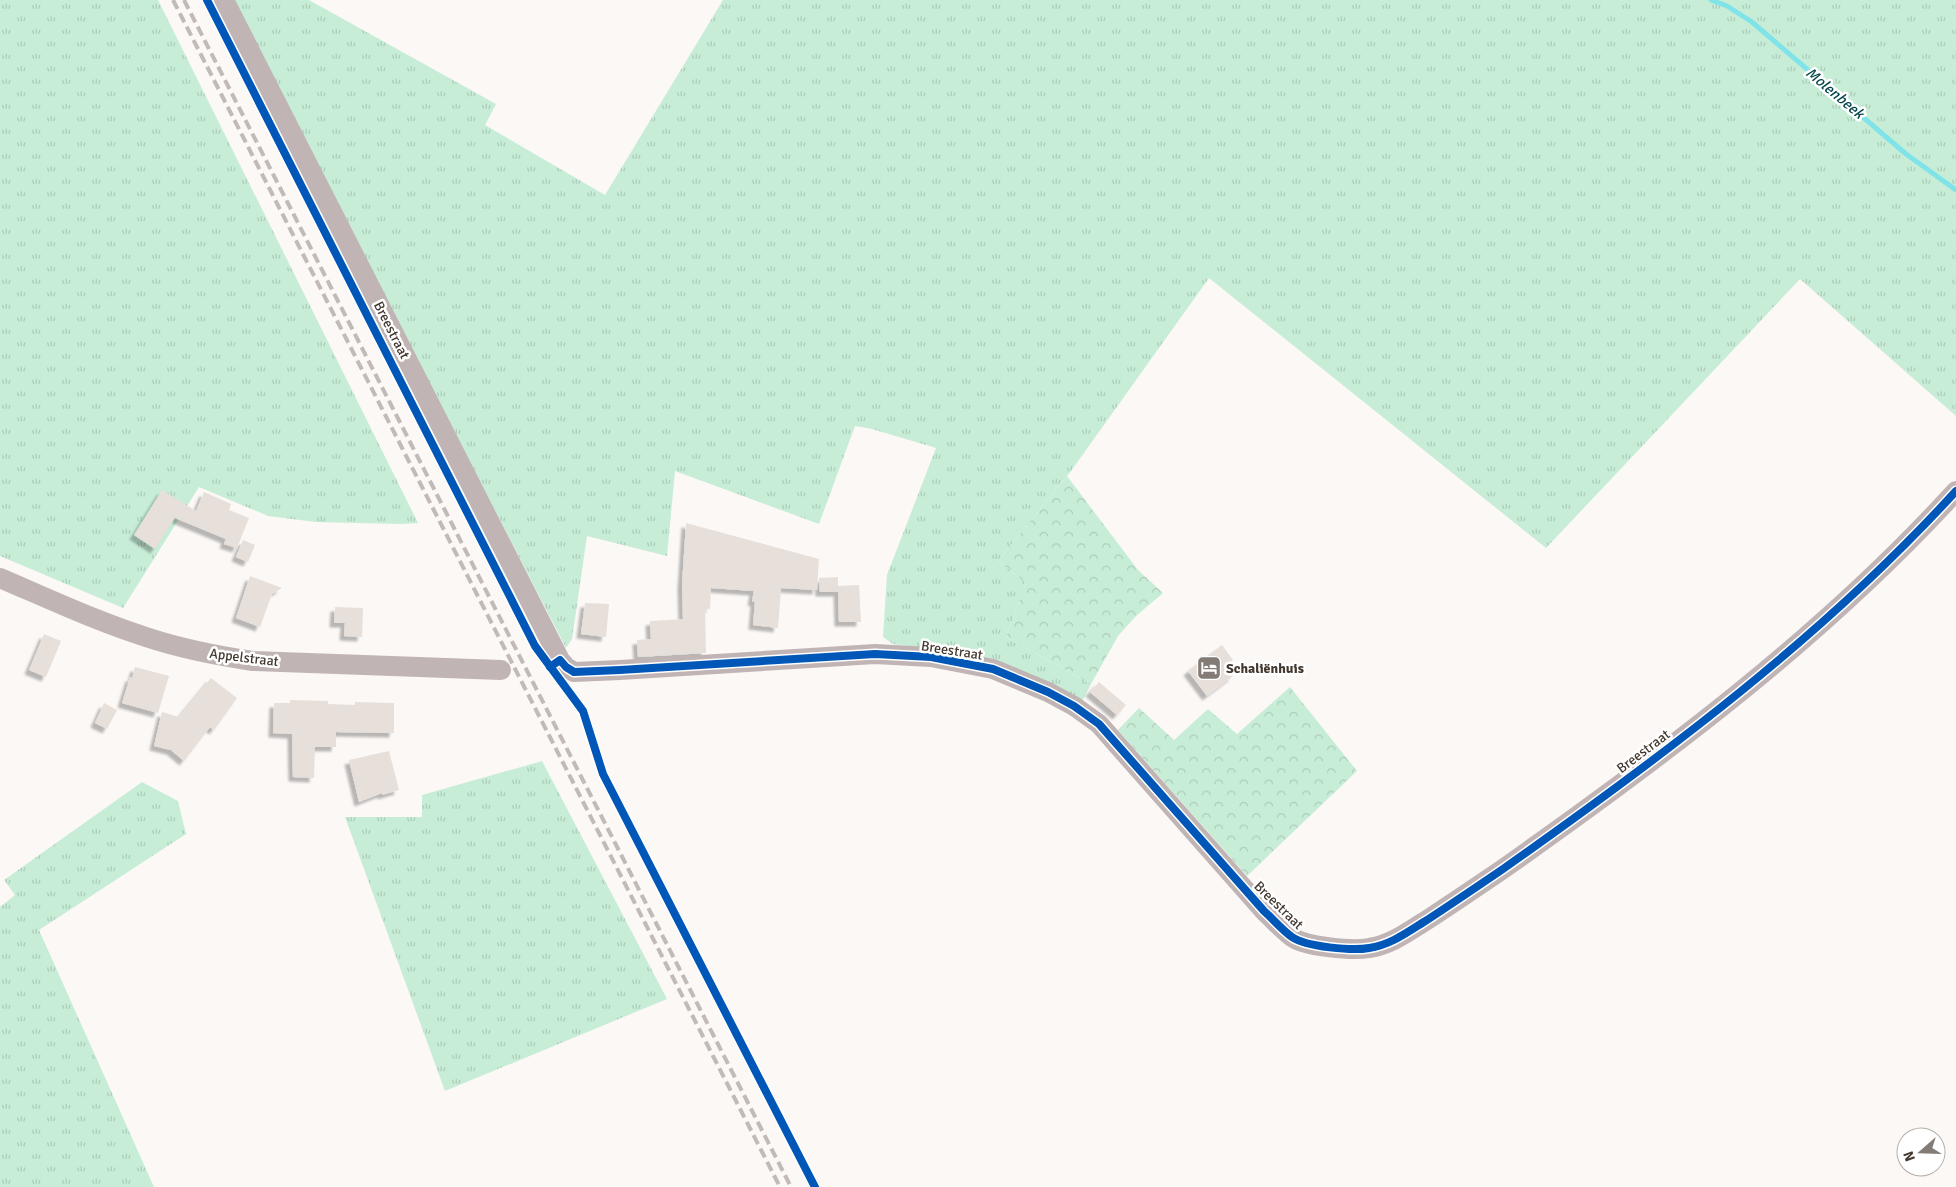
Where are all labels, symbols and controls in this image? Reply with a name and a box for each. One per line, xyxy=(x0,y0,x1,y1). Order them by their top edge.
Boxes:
water label: Molenbeek xyxy=(1802,64,1869,123)
street label: Breestraat xyxy=(370,299,413,362)
street label: Breestraat xyxy=(920,637,984,664)
street label: Appelstraat xyxy=(208,645,280,670)
hotel icon: Schaliënhuis xyxy=(1196,655,1222,681)
place label: Schaliënhuis xyxy=(1226,660,1304,677)
street label: Breestraat xyxy=(1613,726,1673,777)
street label: Breestraat xyxy=(1250,878,1307,933)
north arrow xyxy=(1896,1127,1946,1177)
text: N xyxy=(1900,1149,1919,1164)

